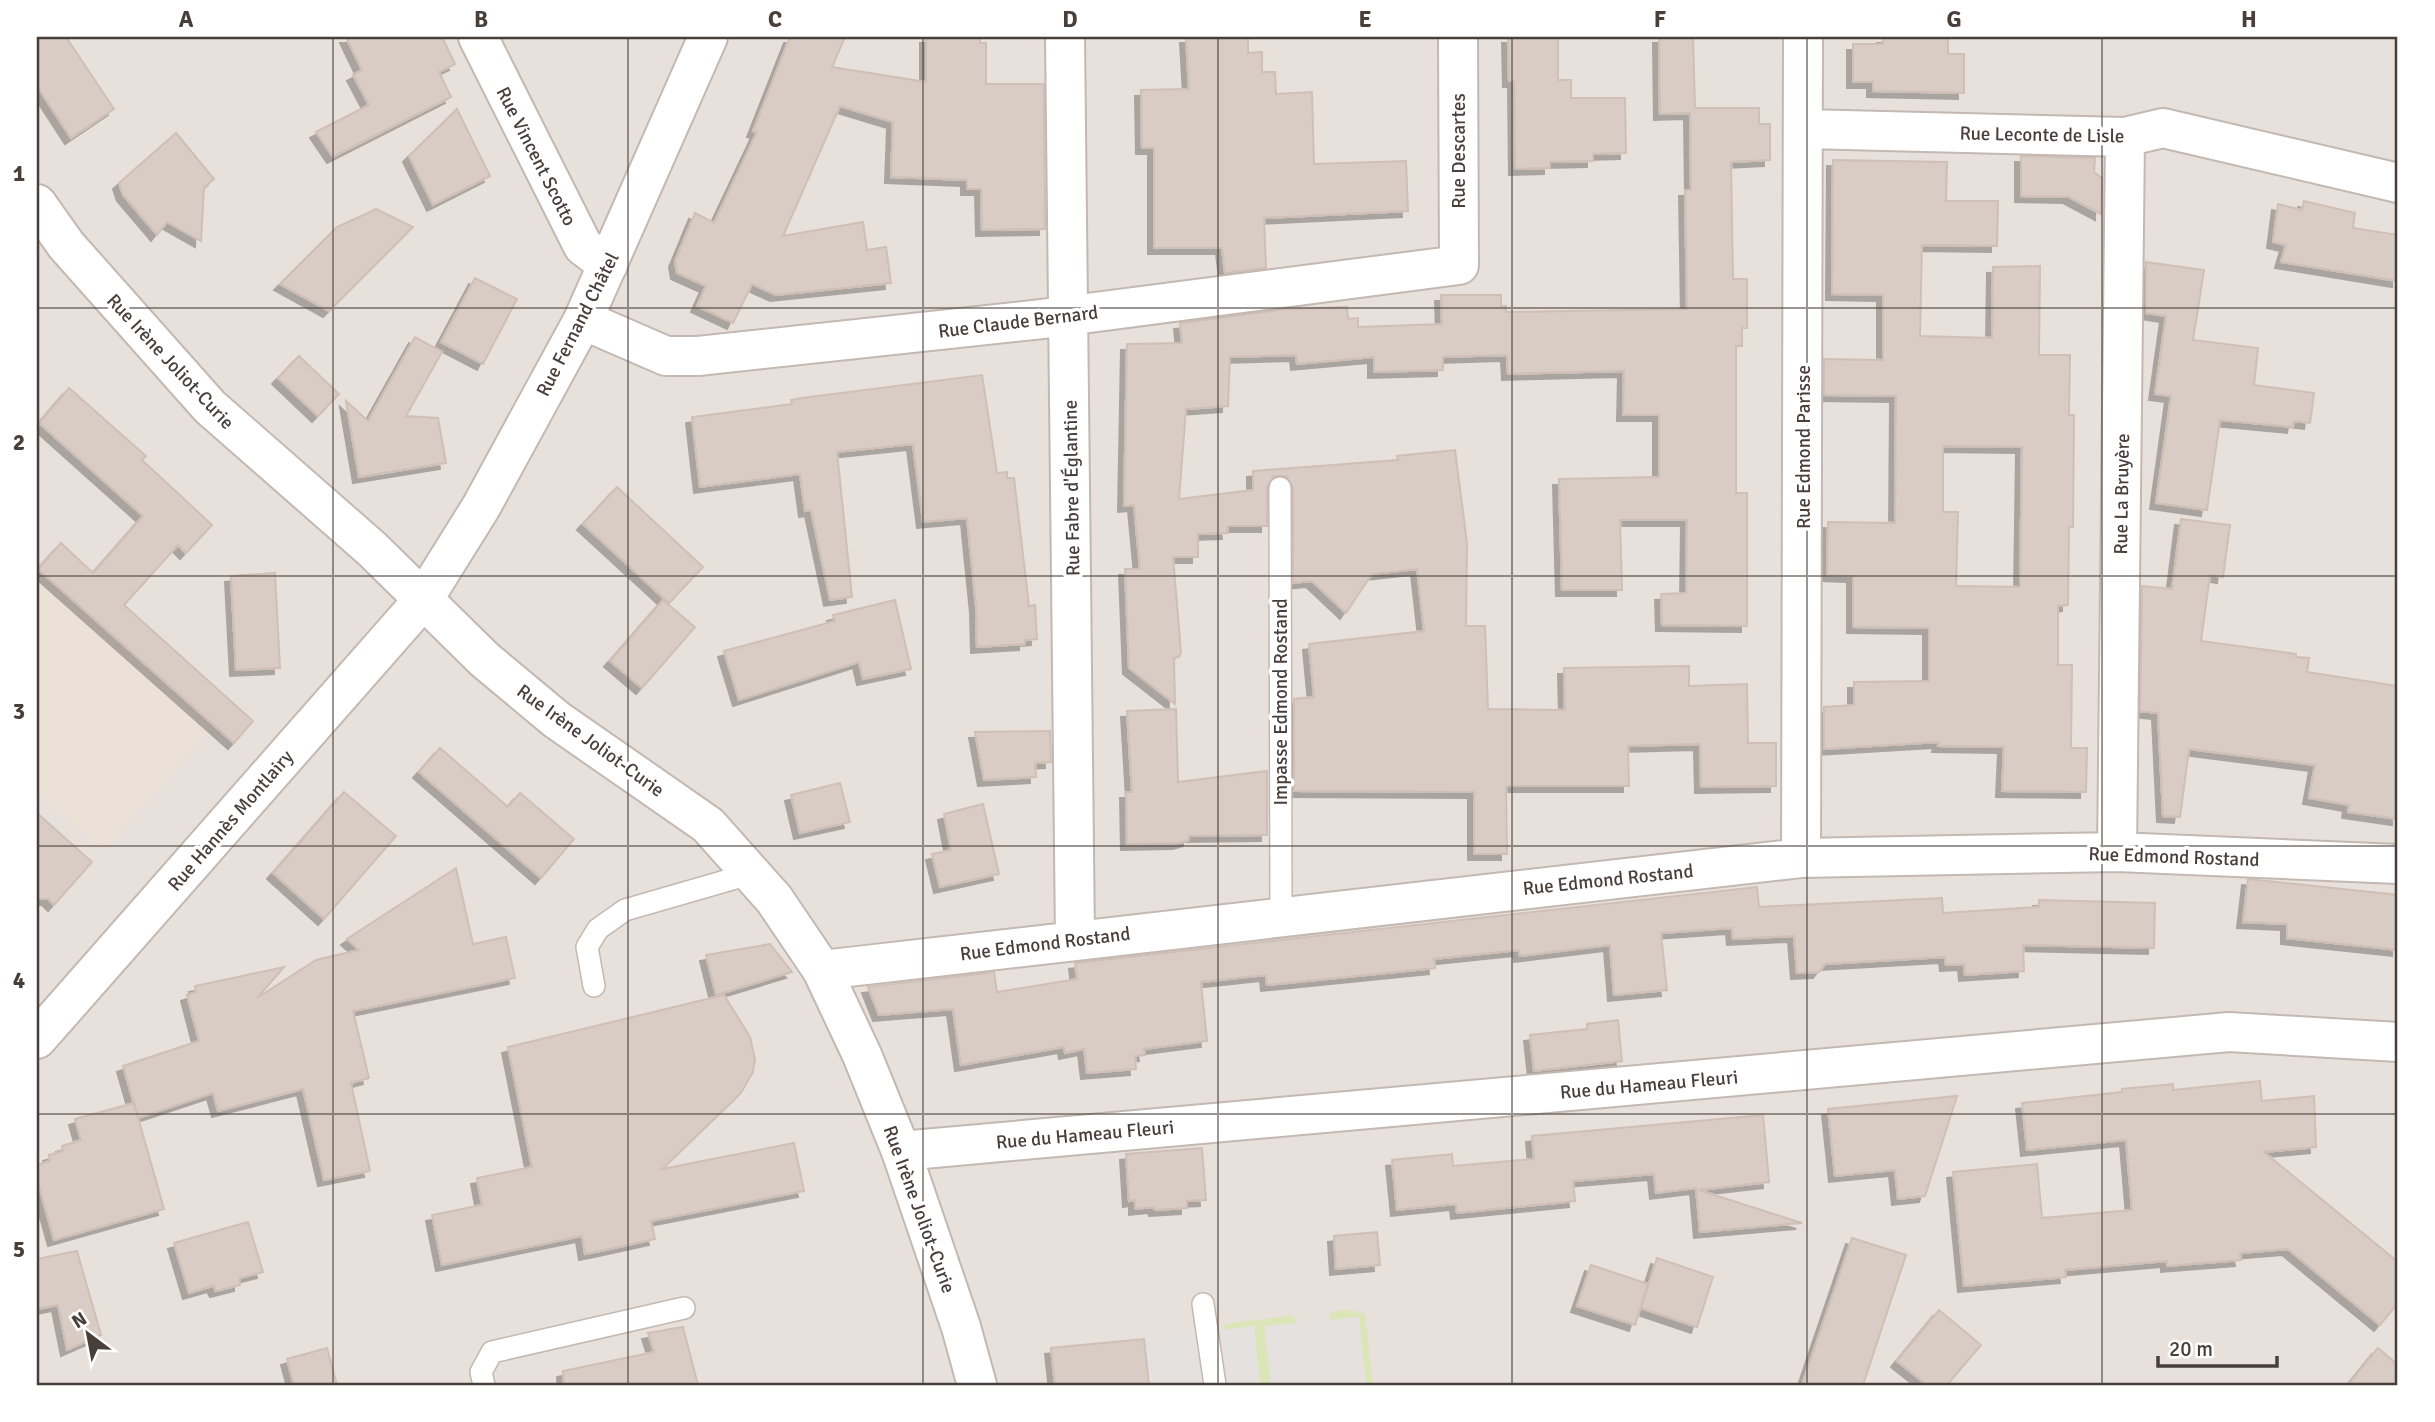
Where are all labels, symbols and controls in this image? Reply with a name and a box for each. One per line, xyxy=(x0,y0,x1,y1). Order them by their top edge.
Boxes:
text: A xyxy=(179,5,194,34)
text: B xyxy=(474,5,488,34)
text: C xyxy=(768,5,782,34)
text: D xyxy=(1062,5,1078,34)
text: E xyxy=(1358,5,1372,34)
text: F xyxy=(1654,5,1666,34)
text: G xyxy=(1946,5,1962,34)
text: H xyxy=(2241,5,2257,34)
street label: Rue Vincent Scotto xyxy=(491,83,582,230)
street label: Rue Descartes xyxy=(1447,93,1471,209)
street label: Rue Leconte de Lisle xyxy=(1959,122,2125,148)
text: 1 xyxy=(13,159,25,188)
street label: Rue Fernand Châtel xyxy=(531,248,625,400)
street label: Rue Irène Joliot-Curie xyxy=(101,289,239,434)
street label: Rue Claude Bernard xyxy=(937,300,1099,344)
street label: Rue Edmond Parisse xyxy=(1792,365,1816,529)
street label: Rue Fabre d'Églantine xyxy=(1058,400,1086,576)
text: 2 xyxy=(13,428,25,457)
street label: Rue La Bruyère xyxy=(2109,433,2135,555)
street label: Impasse Edmond Rostand xyxy=(1269,598,1293,806)
street label: Rue Irène Joliot-Curie xyxy=(512,679,669,802)
text: 3 xyxy=(13,697,25,726)
street label: Rue Hannès Montlairy xyxy=(163,745,299,896)
street label: Rue Edmond Rostand xyxy=(2088,842,2260,872)
street label: Rue Edmond Rostand xyxy=(1522,859,1695,901)
street label: Rue Edmond Rostand xyxy=(959,922,1132,966)
text: 4 xyxy=(13,966,25,995)
street label: Rue du Hameau Fleuri xyxy=(1559,1065,1739,1105)
street label: Rue du Hameau Fleuri xyxy=(995,1115,1175,1155)
street label: Rue Irène Joliot-Curie xyxy=(878,1122,961,1296)
text: 5 xyxy=(13,1235,25,1264)
north arrow xyxy=(52,1300,122,1370)
text: N xyxy=(68,1307,91,1334)
scale bar xyxy=(2158,1324,2278,1368)
text: 20 m xyxy=(2169,1336,2213,1362)

